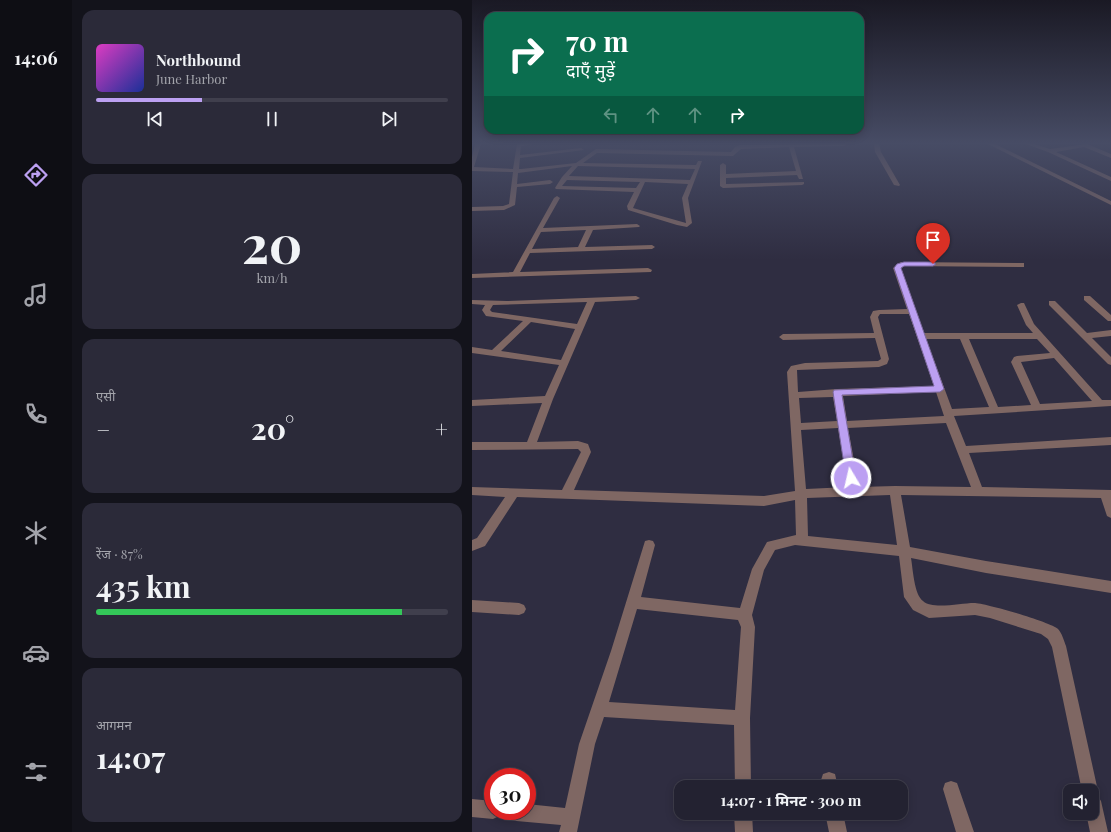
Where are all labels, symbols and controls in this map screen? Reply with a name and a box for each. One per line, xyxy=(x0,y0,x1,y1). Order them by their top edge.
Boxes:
text: 70 m xyxy=(566,22,629,59)
icon: right xyxy=(500,28,552,80)
text: 14:06 xyxy=(14,46,58,70)
text: Northbound xyxy=(156,50,241,70)
text: दाएँ मुड़ें xyxy=(566,58,615,82)
text: June Harbor xyxy=(156,70,227,87)
icon: left xyxy=(600,104,622,126)
icon: ahead xyxy=(642,104,664,126)
icon: ahead xyxy=(684,104,706,126)
icon: right xyxy=(726,104,748,126)
icon: previous xyxy=(144,108,166,130)
icon: pause xyxy=(261,108,283,130)
icon: next xyxy=(378,108,400,130)
icon: directions xyxy=(22,161,50,189)
text: 20 xyxy=(242,208,302,277)
pin xyxy=(916,223,950,264)
icon: arrive xyxy=(922,229,944,251)
text: km/h xyxy=(256,269,288,286)
icon: music xyxy=(22,281,50,309)
text: एसी xyxy=(96,387,115,404)
icon: phone xyxy=(22,400,50,428)
text: 20° xyxy=(251,408,294,448)
text: − xyxy=(96,414,110,444)
text: + xyxy=(435,414,448,444)
position arrow xyxy=(830,457,872,499)
icon: climate xyxy=(22,519,50,547)
text: रेंज · 87% xyxy=(96,545,143,562)
text: 435 km xyxy=(96,566,191,606)
icon: car xyxy=(22,639,50,667)
text: आगमन xyxy=(96,716,132,733)
text: 14:07 xyxy=(96,737,165,777)
icon: filters xyxy=(22,758,50,786)
speed limit sign: 30 xyxy=(484,768,536,820)
map controls xyxy=(1063,784,1099,820)
button: sound xyxy=(1063,784,1099,820)
text: 14:07 · 1 मिनट · 300 m xyxy=(721,790,861,810)

